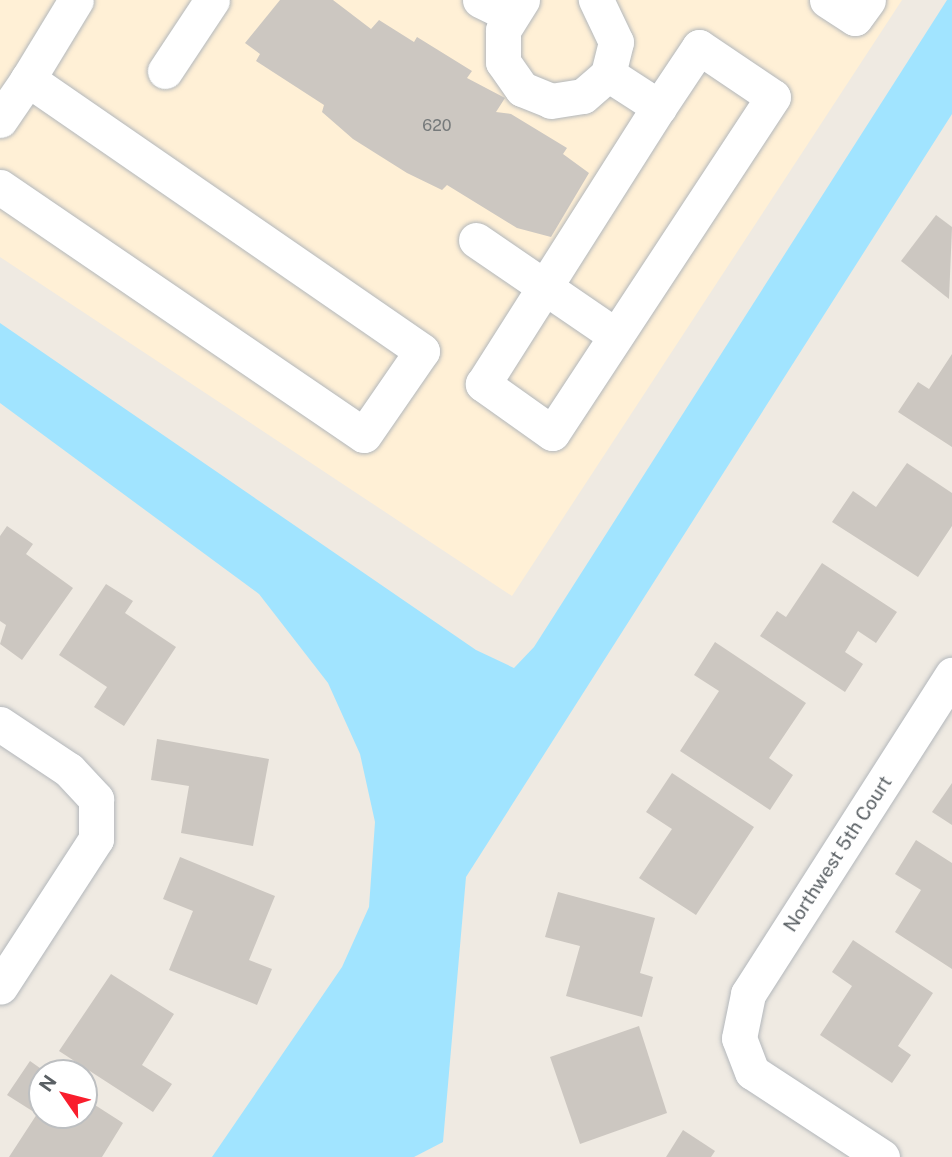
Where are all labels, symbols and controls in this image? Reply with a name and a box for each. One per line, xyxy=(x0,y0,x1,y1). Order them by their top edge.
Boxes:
house number: 620 xyxy=(422,116,452,136)
street label: Northwest 5th Court xyxy=(779,772,897,936)
north arrow xyxy=(28,1059,98,1129)
text: N xyxy=(34,1071,61,1096)

